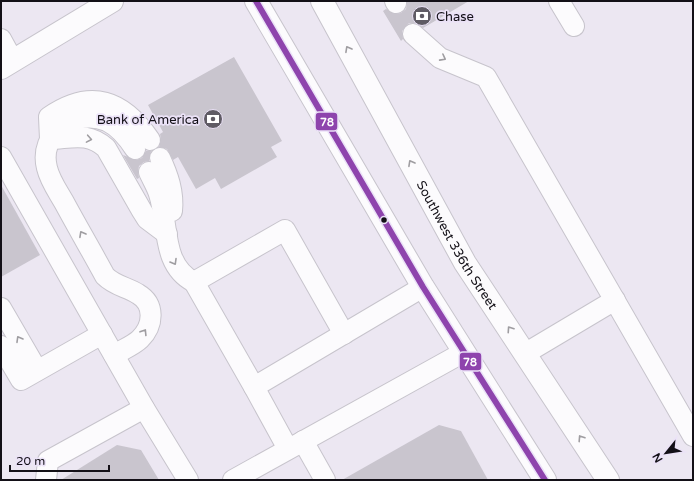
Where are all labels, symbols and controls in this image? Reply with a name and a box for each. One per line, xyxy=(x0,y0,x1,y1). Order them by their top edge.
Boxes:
bank icon: Chase xyxy=(411,5,433,27)
place label: Chase xyxy=(436,9,474,25)
one-way arrow xyxy=(346,46,353,53)
one-way arrow xyxy=(439,54,446,61)
bank icon: Bank of America xyxy=(202,108,224,130)
place label: Bank of America xyxy=(97,112,199,128)
line badge: 78 xyxy=(315,112,338,131)
text: 78 xyxy=(320,116,334,129)
one-way arrow xyxy=(86,134,92,143)
one-way arrow xyxy=(408,160,415,167)
street label: Southwest 336th Street xyxy=(413,178,501,313)
unlabelled marker xyxy=(379,215,389,225)
one-way arrow xyxy=(79,231,87,239)
one-way arrow xyxy=(169,258,176,265)
one-way arrow xyxy=(508,327,515,334)
one-way arrow xyxy=(140,329,147,336)
one-way arrow xyxy=(17,336,24,343)
line badge: 78 xyxy=(459,352,482,371)
text: 78 xyxy=(463,356,477,369)
north arrow xyxy=(646,433,686,473)
one-way arrow xyxy=(579,435,586,442)
scale bar xyxy=(10,447,109,473)
text: N xyxy=(650,451,666,465)
text: 20 m xyxy=(16,454,45,468)

